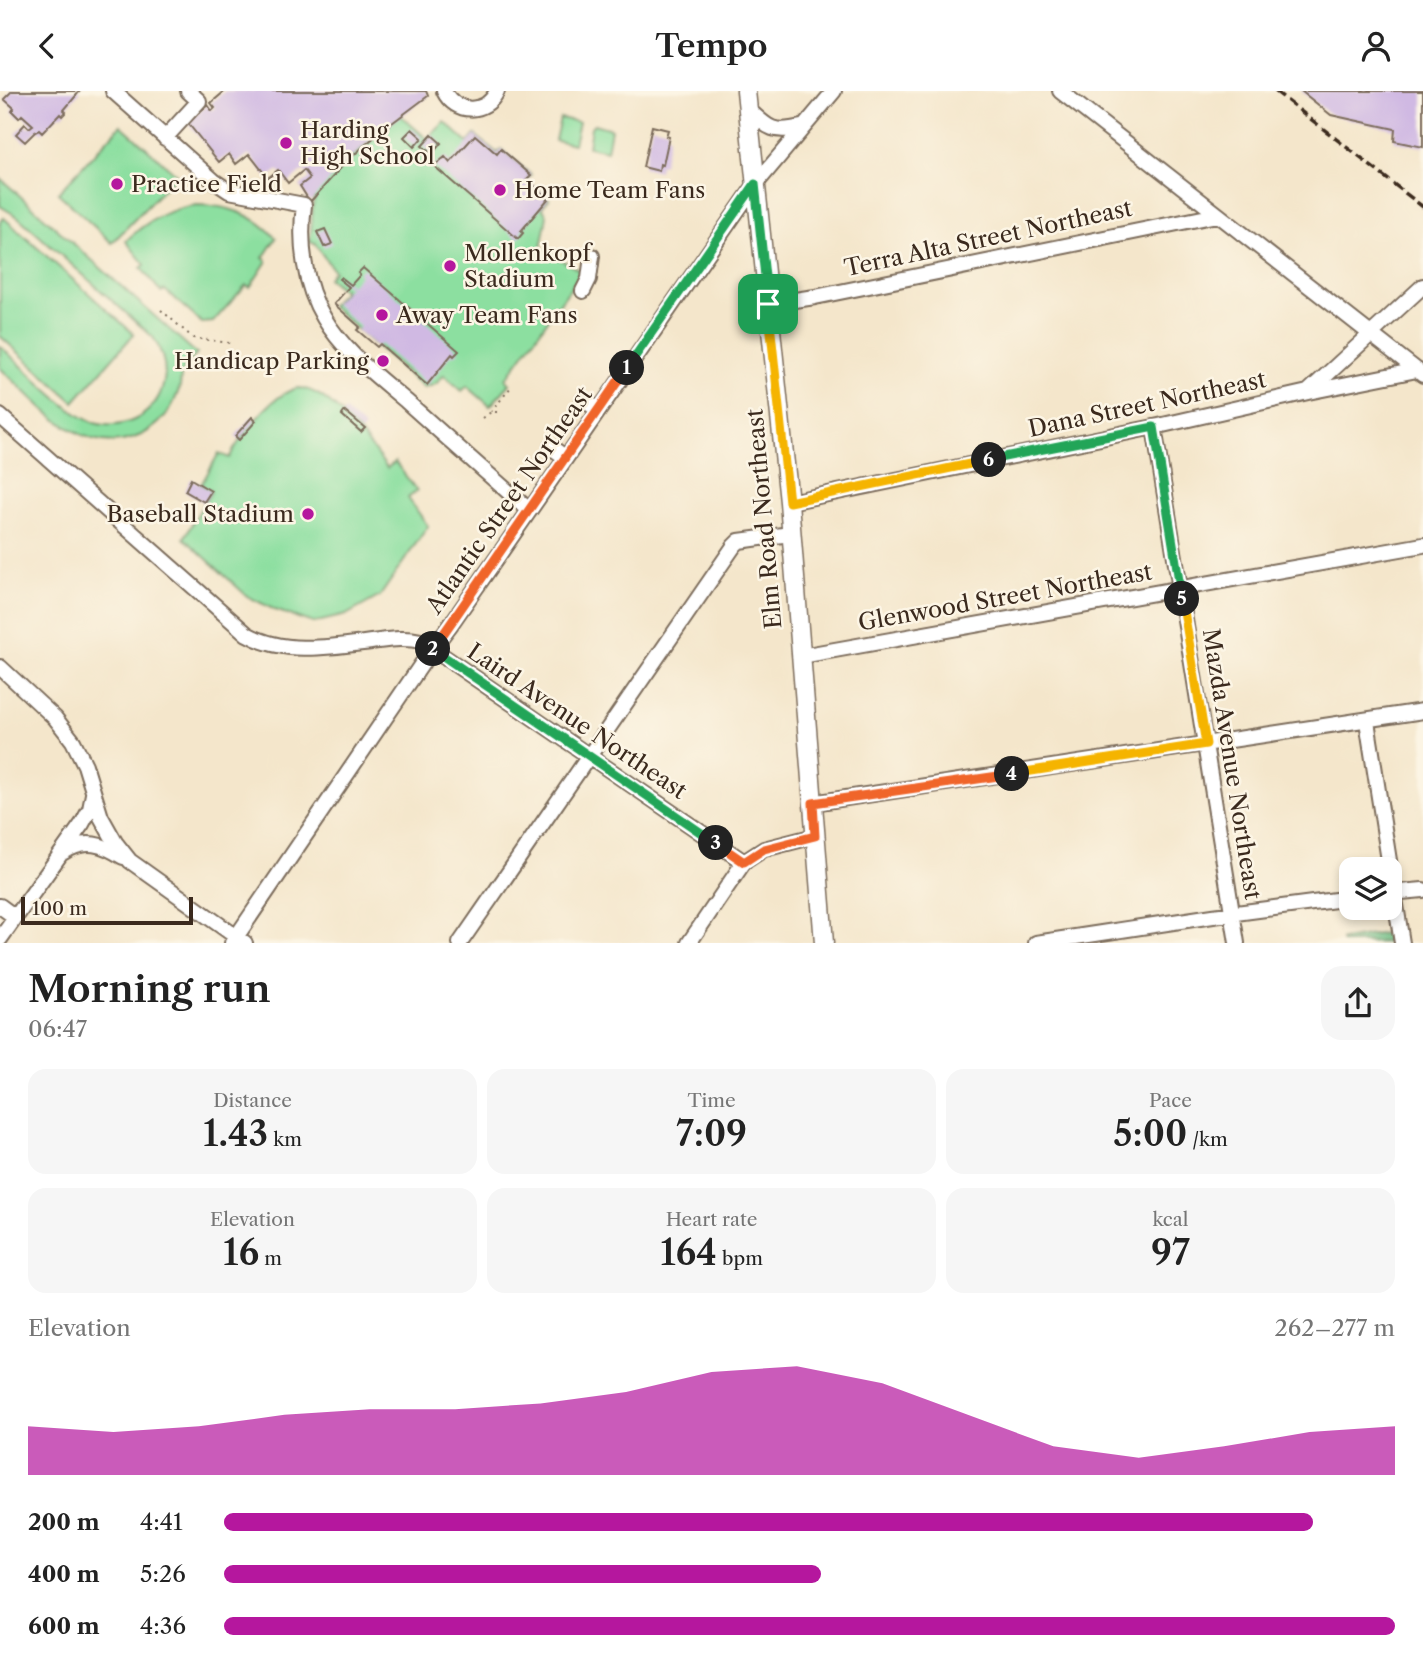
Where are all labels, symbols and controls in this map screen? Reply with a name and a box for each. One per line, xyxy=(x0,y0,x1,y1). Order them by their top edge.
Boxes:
text: Tempo xyxy=(655,26,768,65)
icon: back xyxy=(28,27,66,65)
icon: person xyxy=(1357,27,1395,65)
place label: Harding High School xyxy=(300,116,435,170)
marker: Harding High School xyxy=(278,135,294,151)
place label: Practice Field xyxy=(131,170,282,198)
marker: Practice Field xyxy=(109,176,125,192)
place label: Home Team Fans xyxy=(514,176,705,204)
marker: Home Team Fans xyxy=(492,182,508,198)
street label: Terra Alta Street Northeast xyxy=(842,194,1134,282)
place label: Mollenkopf Stadium xyxy=(464,239,593,293)
marker: Mollenkopf Stadium xyxy=(442,258,458,274)
pin xyxy=(738,274,798,334)
icon: arrive xyxy=(749,285,787,323)
place label: Away Team Fans xyxy=(395,301,577,329)
marker: Away Team Fans xyxy=(374,307,390,323)
place label: Handicap Parking xyxy=(174,347,370,375)
pin: 1 xyxy=(610,351,644,385)
marker: Handicap Parking xyxy=(375,353,391,369)
text: 1 xyxy=(622,356,631,379)
street label: Dana Street Northeast xyxy=(1026,365,1268,443)
street label: Atlantic Street Northeast xyxy=(419,381,598,620)
street label: Elm Road Northeast xyxy=(740,408,788,630)
pin: 6 xyxy=(972,443,1006,477)
text: 6 xyxy=(983,448,994,471)
place label: Baseball Stadium xyxy=(106,500,294,528)
marker: Baseball Stadium xyxy=(300,506,316,522)
street label: Glenwood Street Northeast xyxy=(856,557,1154,637)
pin: 5 xyxy=(1164,581,1200,617)
text: 5 xyxy=(1176,587,1187,610)
street label: Mazda Avenue Northeast xyxy=(1197,627,1267,901)
pin: 2 xyxy=(416,631,450,667)
text: 2 xyxy=(427,637,438,660)
street label: Laird Avenue Northeast xyxy=(462,637,692,805)
pin: 4 xyxy=(995,757,1030,791)
text: 4 xyxy=(1006,762,1017,785)
pin: 3 xyxy=(698,825,734,861)
text: 3 xyxy=(710,831,721,854)
map controls xyxy=(1339,857,1402,920)
button: layers xyxy=(1339,857,1402,920)
scale bar xyxy=(21,893,192,925)
text: 100 m xyxy=(32,897,87,920)
text: Morning run xyxy=(28,965,271,1012)
button: share xyxy=(1321,966,1395,1040)
text: 06:47 xyxy=(28,1015,87,1043)
text: Distance xyxy=(213,1089,292,1112)
text: Time xyxy=(687,1089,736,1112)
text: Pace xyxy=(1149,1089,1192,1112)
text: 1.43 xyxy=(203,1112,268,1155)
text: 7:09 xyxy=(676,1112,747,1155)
text: 5:00 xyxy=(1113,1112,1187,1155)
text: km xyxy=(268,1128,302,1151)
text: /km xyxy=(1187,1128,1228,1151)
text: Elevation xyxy=(210,1208,295,1231)
text: Heart rate xyxy=(666,1208,757,1231)
text: kcal xyxy=(1153,1208,1188,1231)
text: 16 xyxy=(223,1231,259,1274)
text: 164 xyxy=(660,1231,717,1274)
text: 97 xyxy=(1151,1231,1190,1274)
text: m xyxy=(259,1247,282,1270)
text: bpm xyxy=(717,1247,763,1270)
text: Elevation xyxy=(28,1314,131,1342)
text: 262–277 m xyxy=(1275,1314,1395,1342)
text: 200 m xyxy=(28,1508,100,1536)
text: 4:41 xyxy=(140,1508,183,1536)
text: 400 m xyxy=(28,1560,100,1588)
text: 5:26 xyxy=(140,1560,186,1588)
text: 600 m xyxy=(28,1612,100,1640)
text: 4:36 xyxy=(140,1612,186,1640)

